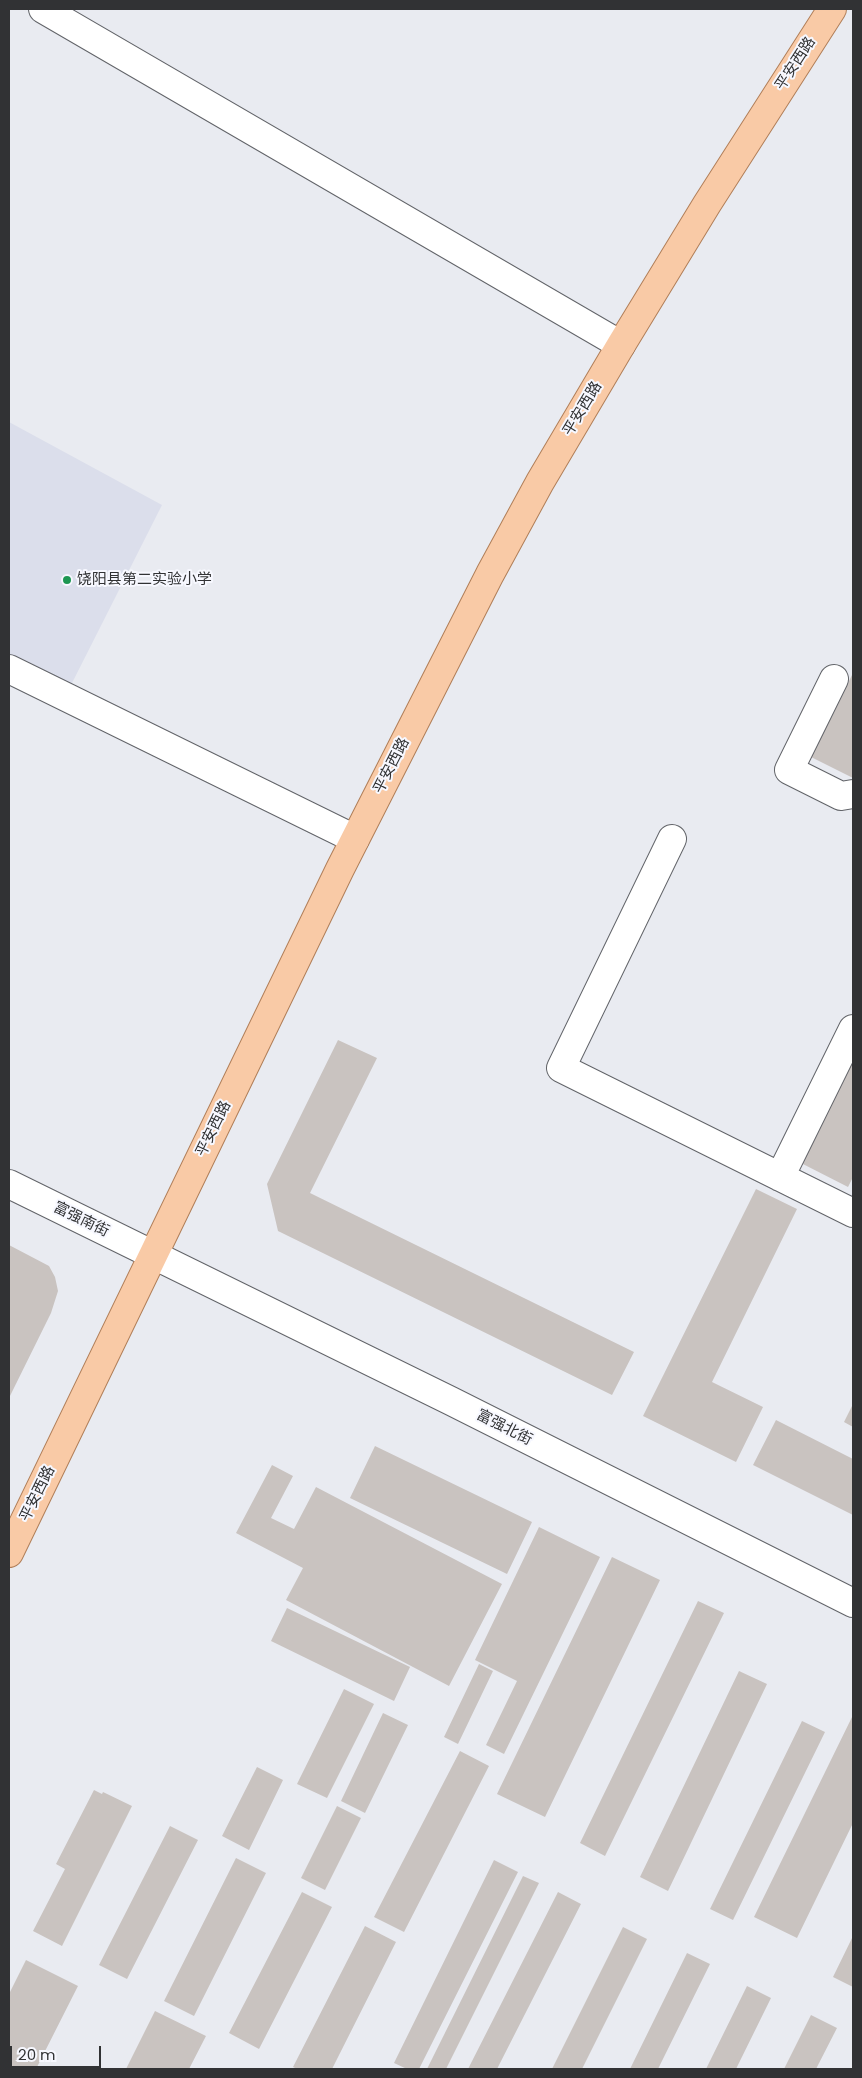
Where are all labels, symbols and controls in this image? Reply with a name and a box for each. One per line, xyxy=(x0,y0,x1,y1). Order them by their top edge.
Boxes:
street label: 平安西路 xyxy=(772,34,820,94)
street label: 平安西路 xyxy=(560,379,606,439)
place label: 饶阳县第二实验小学 xyxy=(77,571,212,589)
marker: 饶阳县第二实验小学 xyxy=(61,574,73,586)
street label: 平安西路 xyxy=(370,735,414,797)
street label: 平安西路 xyxy=(193,1098,235,1160)
street label: 富强南街 xyxy=(50,1199,112,1241)
street label: 富强北街 xyxy=(473,1406,535,1450)
street label: 平安西路 xyxy=(17,1463,59,1525)
scale bar xyxy=(12,2036,104,2068)
text: 20 m xyxy=(18,2044,56,2065)

